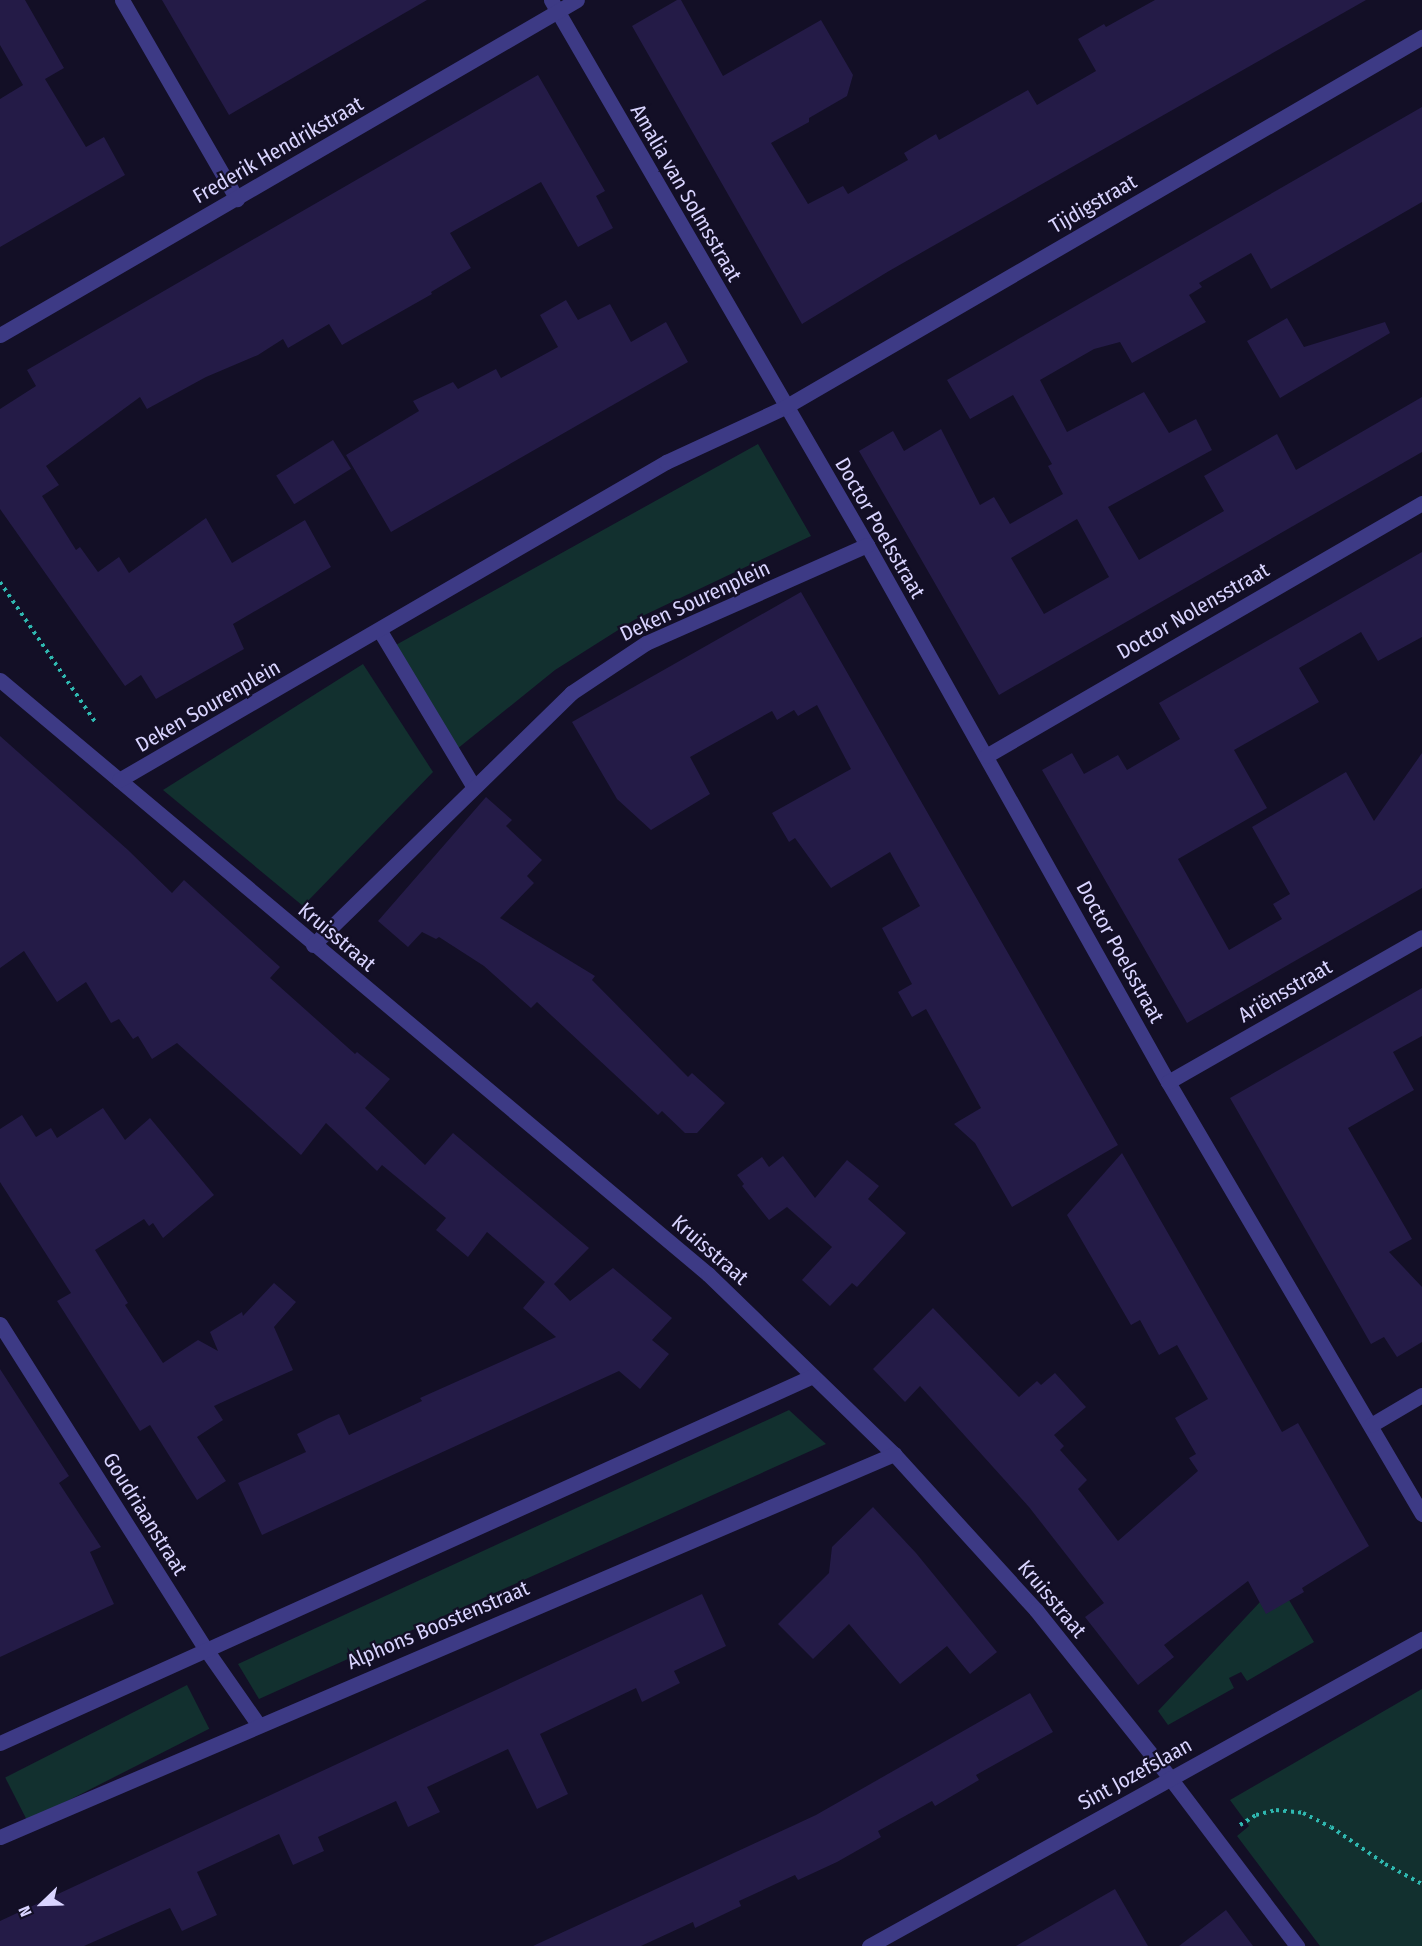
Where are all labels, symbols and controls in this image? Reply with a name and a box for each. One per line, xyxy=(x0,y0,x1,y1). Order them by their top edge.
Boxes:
street label: Frederik Hendrikstraat xyxy=(189,91,367,209)
street label: Amalia van Solmsstraat xyxy=(625,100,747,286)
street label: Tijdigstraat xyxy=(1045,169,1141,239)
street label: Doctor Poelsstraat xyxy=(830,453,930,603)
street label: Deken Sourenplein xyxy=(616,555,774,647)
street label: Doctor Nolensstraat xyxy=(1112,557,1274,665)
street label: Deken Sourenplein xyxy=(131,654,285,758)
street label: Doctor Poelsstraat xyxy=(1071,877,1169,1027)
street label: Kruisstraat xyxy=(293,897,381,977)
street label: Ariënsstraat xyxy=(1234,954,1336,1028)
street label: Kruisstraat xyxy=(667,1210,753,1290)
street label: Goudriaanstraat xyxy=(97,1448,193,1580)
street label: Kruisstraat xyxy=(1012,1555,1092,1643)
street label: Alphons Boostenstraat xyxy=(343,1575,533,1675)
street label: Sint Jozefslaan xyxy=(1074,1732,1196,1816)
north arrow xyxy=(12,1874,72,1934)
text: N xyxy=(14,1903,36,1919)

